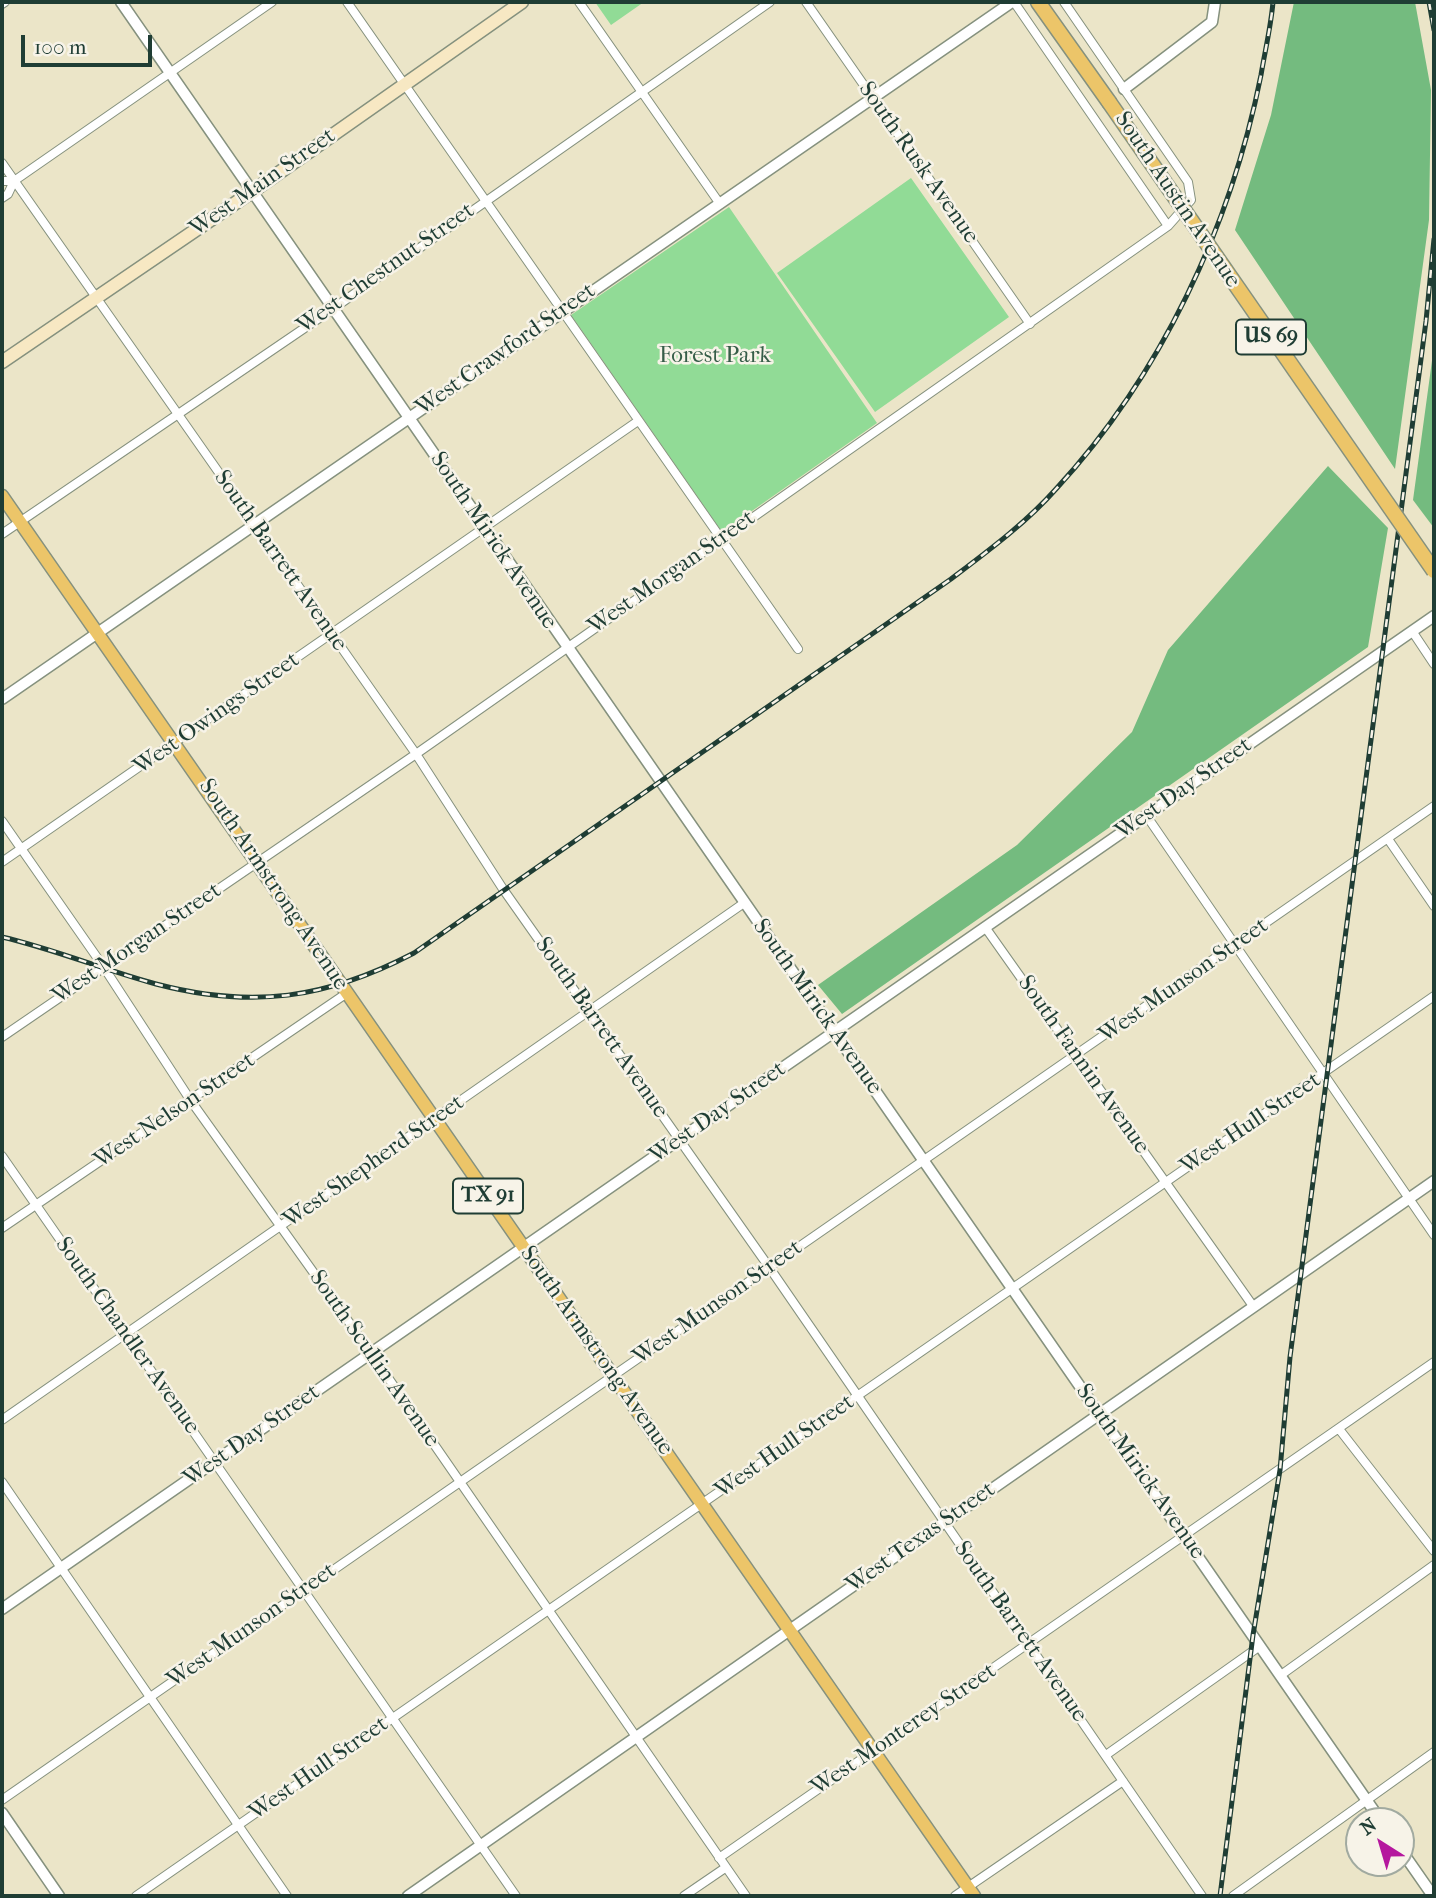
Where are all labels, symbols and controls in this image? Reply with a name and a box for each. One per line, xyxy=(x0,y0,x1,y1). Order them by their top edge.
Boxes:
scale bar xyxy=(24,21,156,65)
text: 100 m xyxy=(34,35,87,59)
street label: South Rusk Avenue xyxy=(852,77,984,249)
street label: South Austin Avenue xyxy=(1108,107,1246,293)
street label: West Main Street xyxy=(185,123,341,243)
street label: West Chestnut Street xyxy=(292,197,480,341)
street label: West Crawford Street xyxy=(411,278,601,422)
road number: US 69 xyxy=(1236,320,1306,354)
park label: Forest Park xyxy=(659,342,771,370)
street label: South Mirick Avenue xyxy=(423,447,563,635)
street label: South Barrett Avenue xyxy=(207,465,353,657)
street label: West Morgan Street xyxy=(583,505,761,641)
street label: West Owings Street xyxy=(129,646,305,782)
street label: West Day Street xyxy=(1111,732,1257,846)
street label: South Armstrong Avenue xyxy=(192,774,354,996)
street label: West Morgan Street xyxy=(47,877,227,1011)
street label: West Munson Street xyxy=(1094,912,1274,1050)
street label: South Mirick Avenue xyxy=(746,914,888,1100)
street label: South Barrett Avenue xyxy=(528,932,674,1124)
street label: South Fannin Avenue xyxy=(1011,971,1155,1159)
street label: West Nelson Street xyxy=(89,1047,261,1175)
street label: West Day Street xyxy=(645,1056,791,1170)
street label: West Hull Street xyxy=(1176,1067,1326,1181)
street label: West Shepherd Street xyxy=(278,1089,470,1235)
road number: TX 91 xyxy=(453,1178,523,1214)
street label: South Chandler Avenue xyxy=(49,1232,205,1440)
street label: West Munson Street xyxy=(628,1234,808,1372)
street label: South Armstrong Avenue xyxy=(513,1241,679,1461)
street label: South Scullin Avenue xyxy=(303,1265,445,1453)
street label: West Day Street xyxy=(179,1379,325,1493)
street label: South Mirick Avenue xyxy=(1069,1379,1211,1565)
street label: West Hull Street xyxy=(710,1389,860,1505)
street label: West Texas Street xyxy=(841,1476,1001,1600)
street label: South Barrett Avenue xyxy=(947,1536,1093,1728)
street label: West Munson Street xyxy=(162,1557,342,1695)
street label: West Monterey Street xyxy=(806,1658,1002,1802)
street label: West Hull Street xyxy=(244,1711,394,1827)
north arrow xyxy=(1345,1807,1415,1877)
text: N xyxy=(1356,1814,1381,1840)

